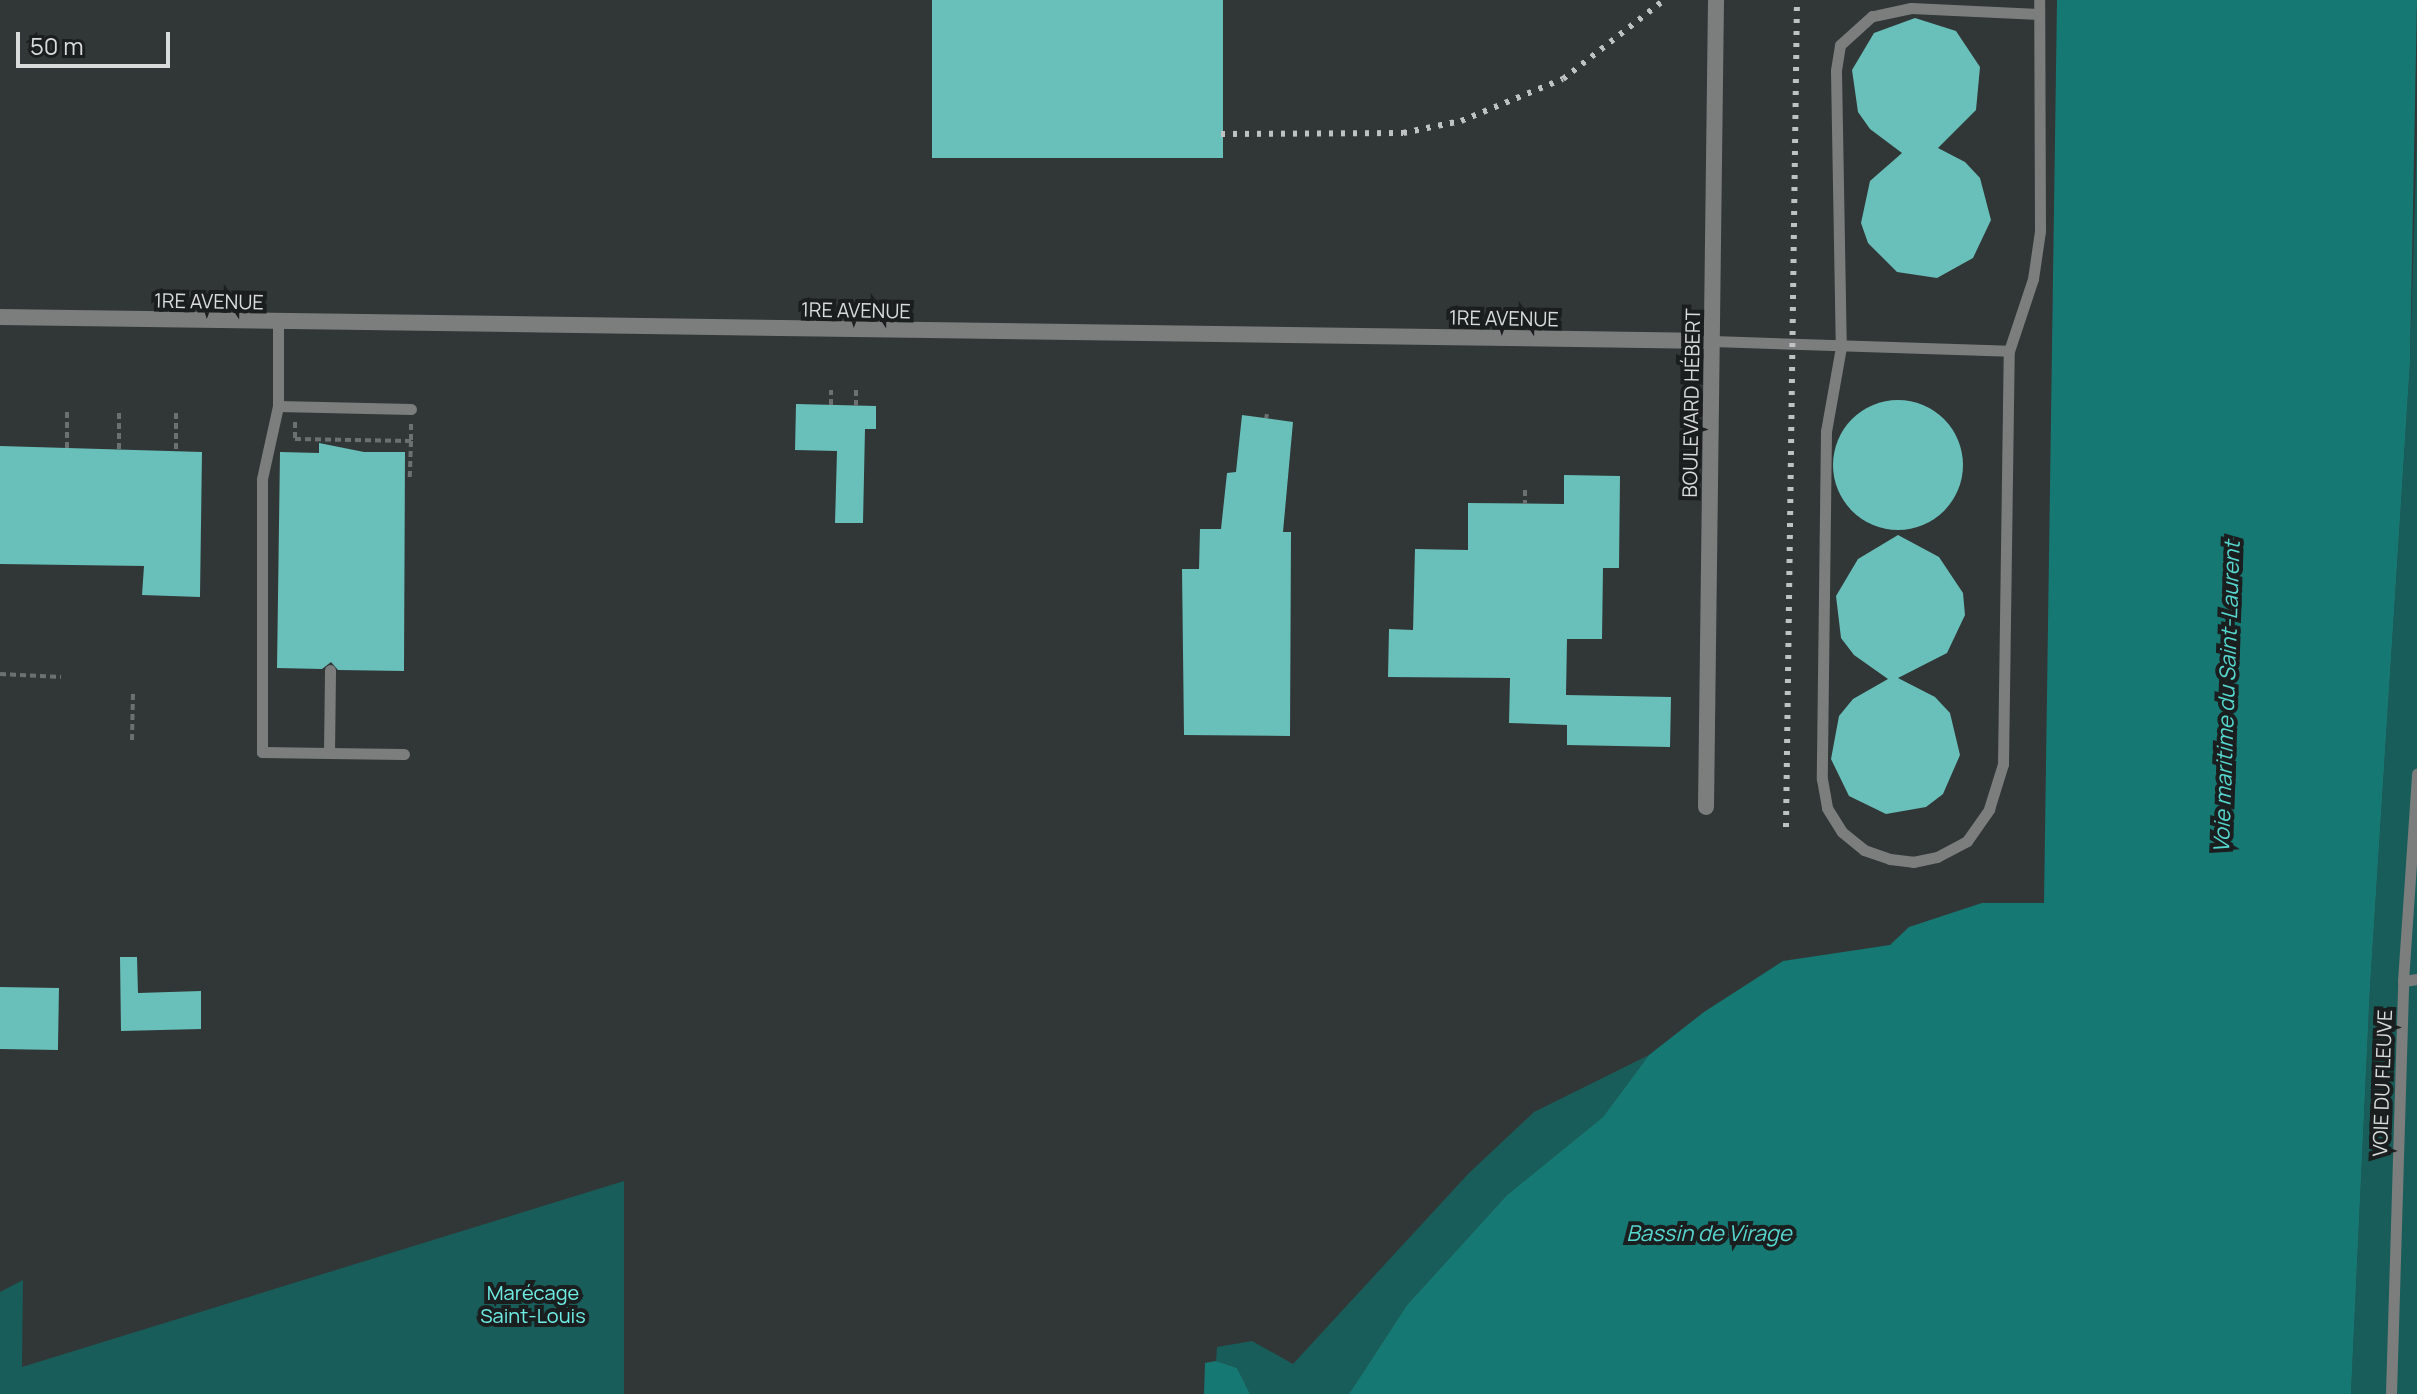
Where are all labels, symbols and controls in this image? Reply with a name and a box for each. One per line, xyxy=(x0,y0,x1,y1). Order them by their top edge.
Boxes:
scale bar xyxy=(20,16,174,66)
text: 50 m xyxy=(30,29,84,62)
street label: 1RE AVENUE xyxy=(154,288,264,314)
street label: 1RE AVENUE xyxy=(801,297,911,323)
street label: 1RE AVENUE xyxy=(1449,305,1559,331)
street label: BOULEVARD HÉBERT xyxy=(1677,308,1705,498)
water label: Voie maritime du Saint-Laurent xyxy=(2208,540,2246,854)
street label: VOIE DU FLEUVE xyxy=(2367,1009,2397,1157)
water label: Bassin de Virage xyxy=(1626,1221,1792,1247)
park label: Marécage Saint-Louis xyxy=(480,1280,586,1327)

